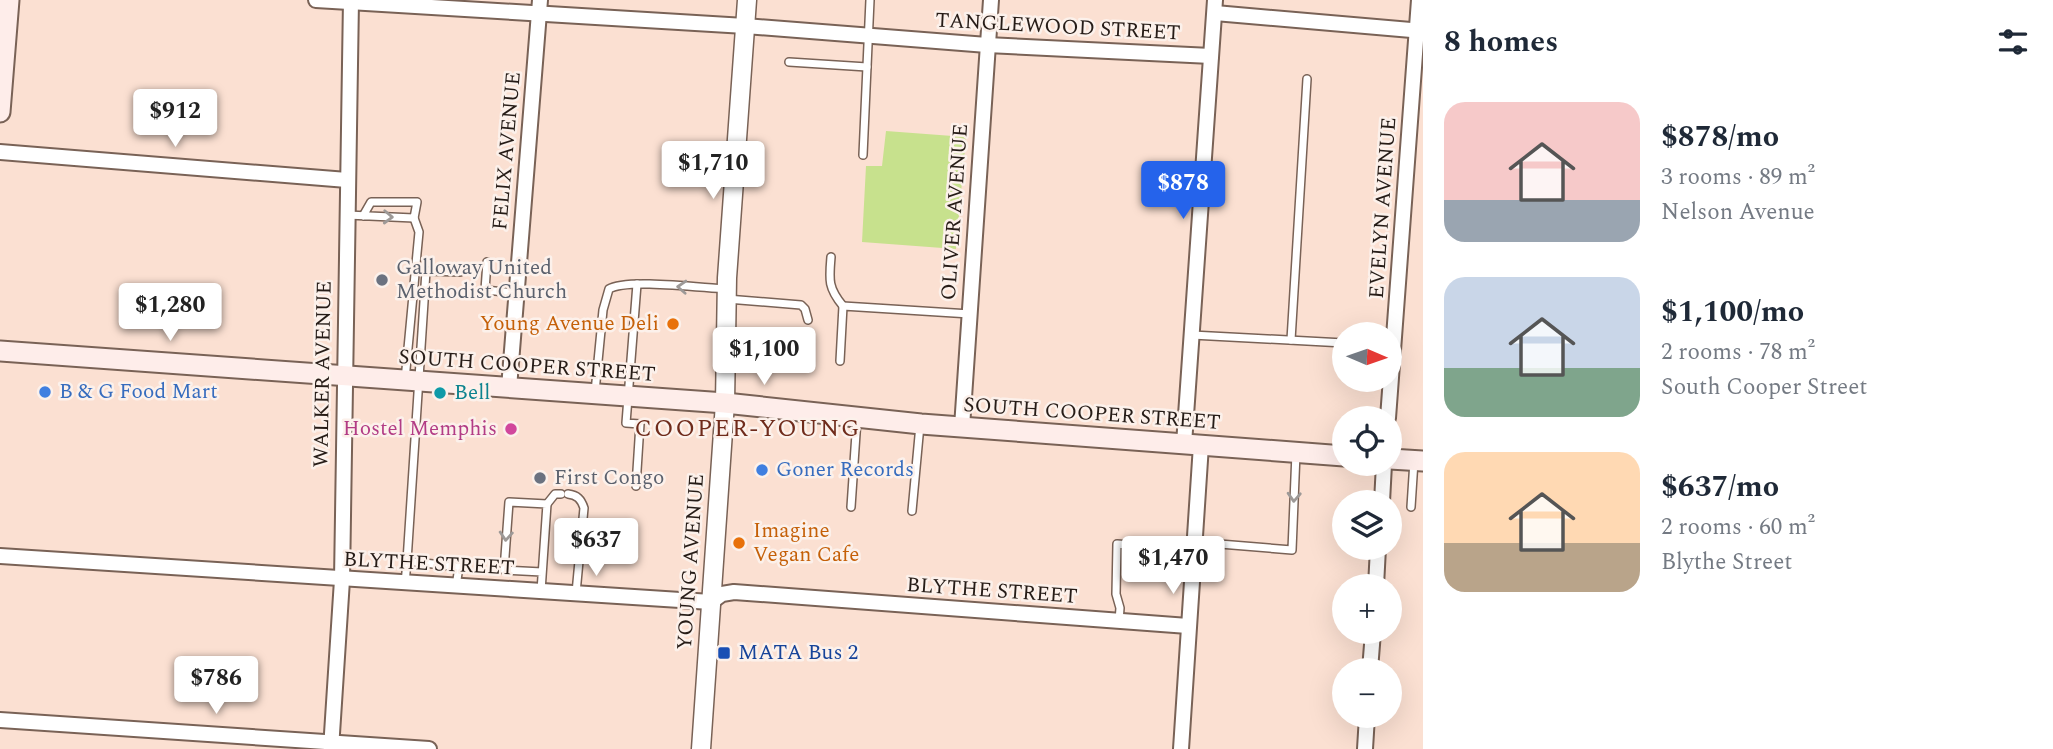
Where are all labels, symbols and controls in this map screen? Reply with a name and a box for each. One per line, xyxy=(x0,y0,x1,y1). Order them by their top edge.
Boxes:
street label: TANGLEWOOD STREET xyxy=(935,5,1181,49)
text: 8 homes xyxy=(1444,19,1558,65)
icon: filters xyxy=(1994,23,2032,61)
street label: FELIX AVENUE xyxy=(484,70,530,232)
pin: $912 xyxy=(134,90,216,149)
text: $912 xyxy=(149,94,201,129)
text: $878/mo xyxy=(1661,114,1779,160)
street label: EVELYN AVENUE xyxy=(1361,116,1405,300)
street label: OLIVER AVENUE xyxy=(933,123,977,301)
icon: home xyxy=(1500,130,1584,214)
pin: $1,710 xyxy=(656,142,770,201)
text: $1,710 xyxy=(678,146,748,181)
text: 3 rooms · 89 m² xyxy=(1661,160,1815,195)
pin: $878 xyxy=(1142,162,1224,221)
text: $878 xyxy=(1157,166,1209,201)
text: Nelson Avenue xyxy=(1661,195,1815,230)
one-way arrow xyxy=(383,209,394,224)
place label: Galloway United Methodist Church xyxy=(396,252,567,308)
marker: Galloway United Methodist Church xyxy=(374,272,390,288)
street label: WALKER AVENUE xyxy=(305,280,341,468)
one-way arrow xyxy=(676,280,687,295)
pin: $1,280 xyxy=(113,284,227,343)
text: $1,280 xyxy=(135,288,205,323)
text: $1,100/mo xyxy=(1661,289,1804,335)
icon: home xyxy=(1500,305,1584,389)
place label: Young Avenue Deli xyxy=(480,308,659,340)
marker: Young Avenue Deli xyxy=(665,316,681,332)
north arrow xyxy=(1332,322,1402,392)
map controls xyxy=(1332,322,1402,728)
pin: $1,100 xyxy=(707,328,821,387)
text: $1,100 xyxy=(729,332,799,367)
text: 2 rooms · 78 m² xyxy=(1661,335,1815,370)
street label: SOUTH COOPER STREET xyxy=(397,341,657,391)
text: South Cooper Street xyxy=(1661,370,1867,405)
place label: B & G Food Mart xyxy=(59,376,218,408)
place label: Bell xyxy=(454,377,491,409)
marker: B & G Food Mart xyxy=(37,384,53,400)
marker: Bell xyxy=(432,385,448,401)
street label: SOUTH COOPER STREET xyxy=(962,389,1222,439)
button: locate xyxy=(1332,406,1402,476)
district label: COOPER-YOUNG xyxy=(635,411,861,447)
place label: Hostel Memphis xyxy=(343,413,497,445)
marker: Hostel Memphis xyxy=(503,421,519,437)
place label: Goner Records xyxy=(776,454,914,486)
place label: First Congo xyxy=(554,462,664,494)
marker: Goner Records xyxy=(754,462,770,478)
text: $637/mo xyxy=(1661,464,1779,510)
marker: First Congo xyxy=(532,470,548,486)
street label: YOUNG AVENUE xyxy=(669,473,713,651)
icon: home xyxy=(1500,480,1584,564)
button: layers xyxy=(1332,490,1402,560)
one-way arrow xyxy=(1287,492,1302,503)
text: 2 rooms · 60 m² xyxy=(1661,510,1815,545)
place label: Imagine Vegan Cafe xyxy=(753,515,859,571)
pin: $637 xyxy=(555,518,637,578)
text: $637 xyxy=(570,523,622,558)
one-way arrow xyxy=(499,531,514,542)
marker: Imagine Vegan Cafe xyxy=(731,535,747,551)
pin: $1,470 xyxy=(1116,536,1230,596)
text: $1,470 xyxy=(1138,541,1208,576)
street label: BLYTHE STREET xyxy=(343,544,515,584)
text: Blythe Street xyxy=(1661,545,1792,580)
street label: BLYTHE STREET xyxy=(905,569,1079,613)
button: + xyxy=(1332,574,1402,644)
place label: MATA Bus 2 xyxy=(738,637,858,669)
marker: MATA Bus 2 xyxy=(716,645,732,661)
pin: $786 xyxy=(175,656,257,716)
button: − xyxy=(1332,658,1402,728)
text: $786 xyxy=(190,661,242,696)

